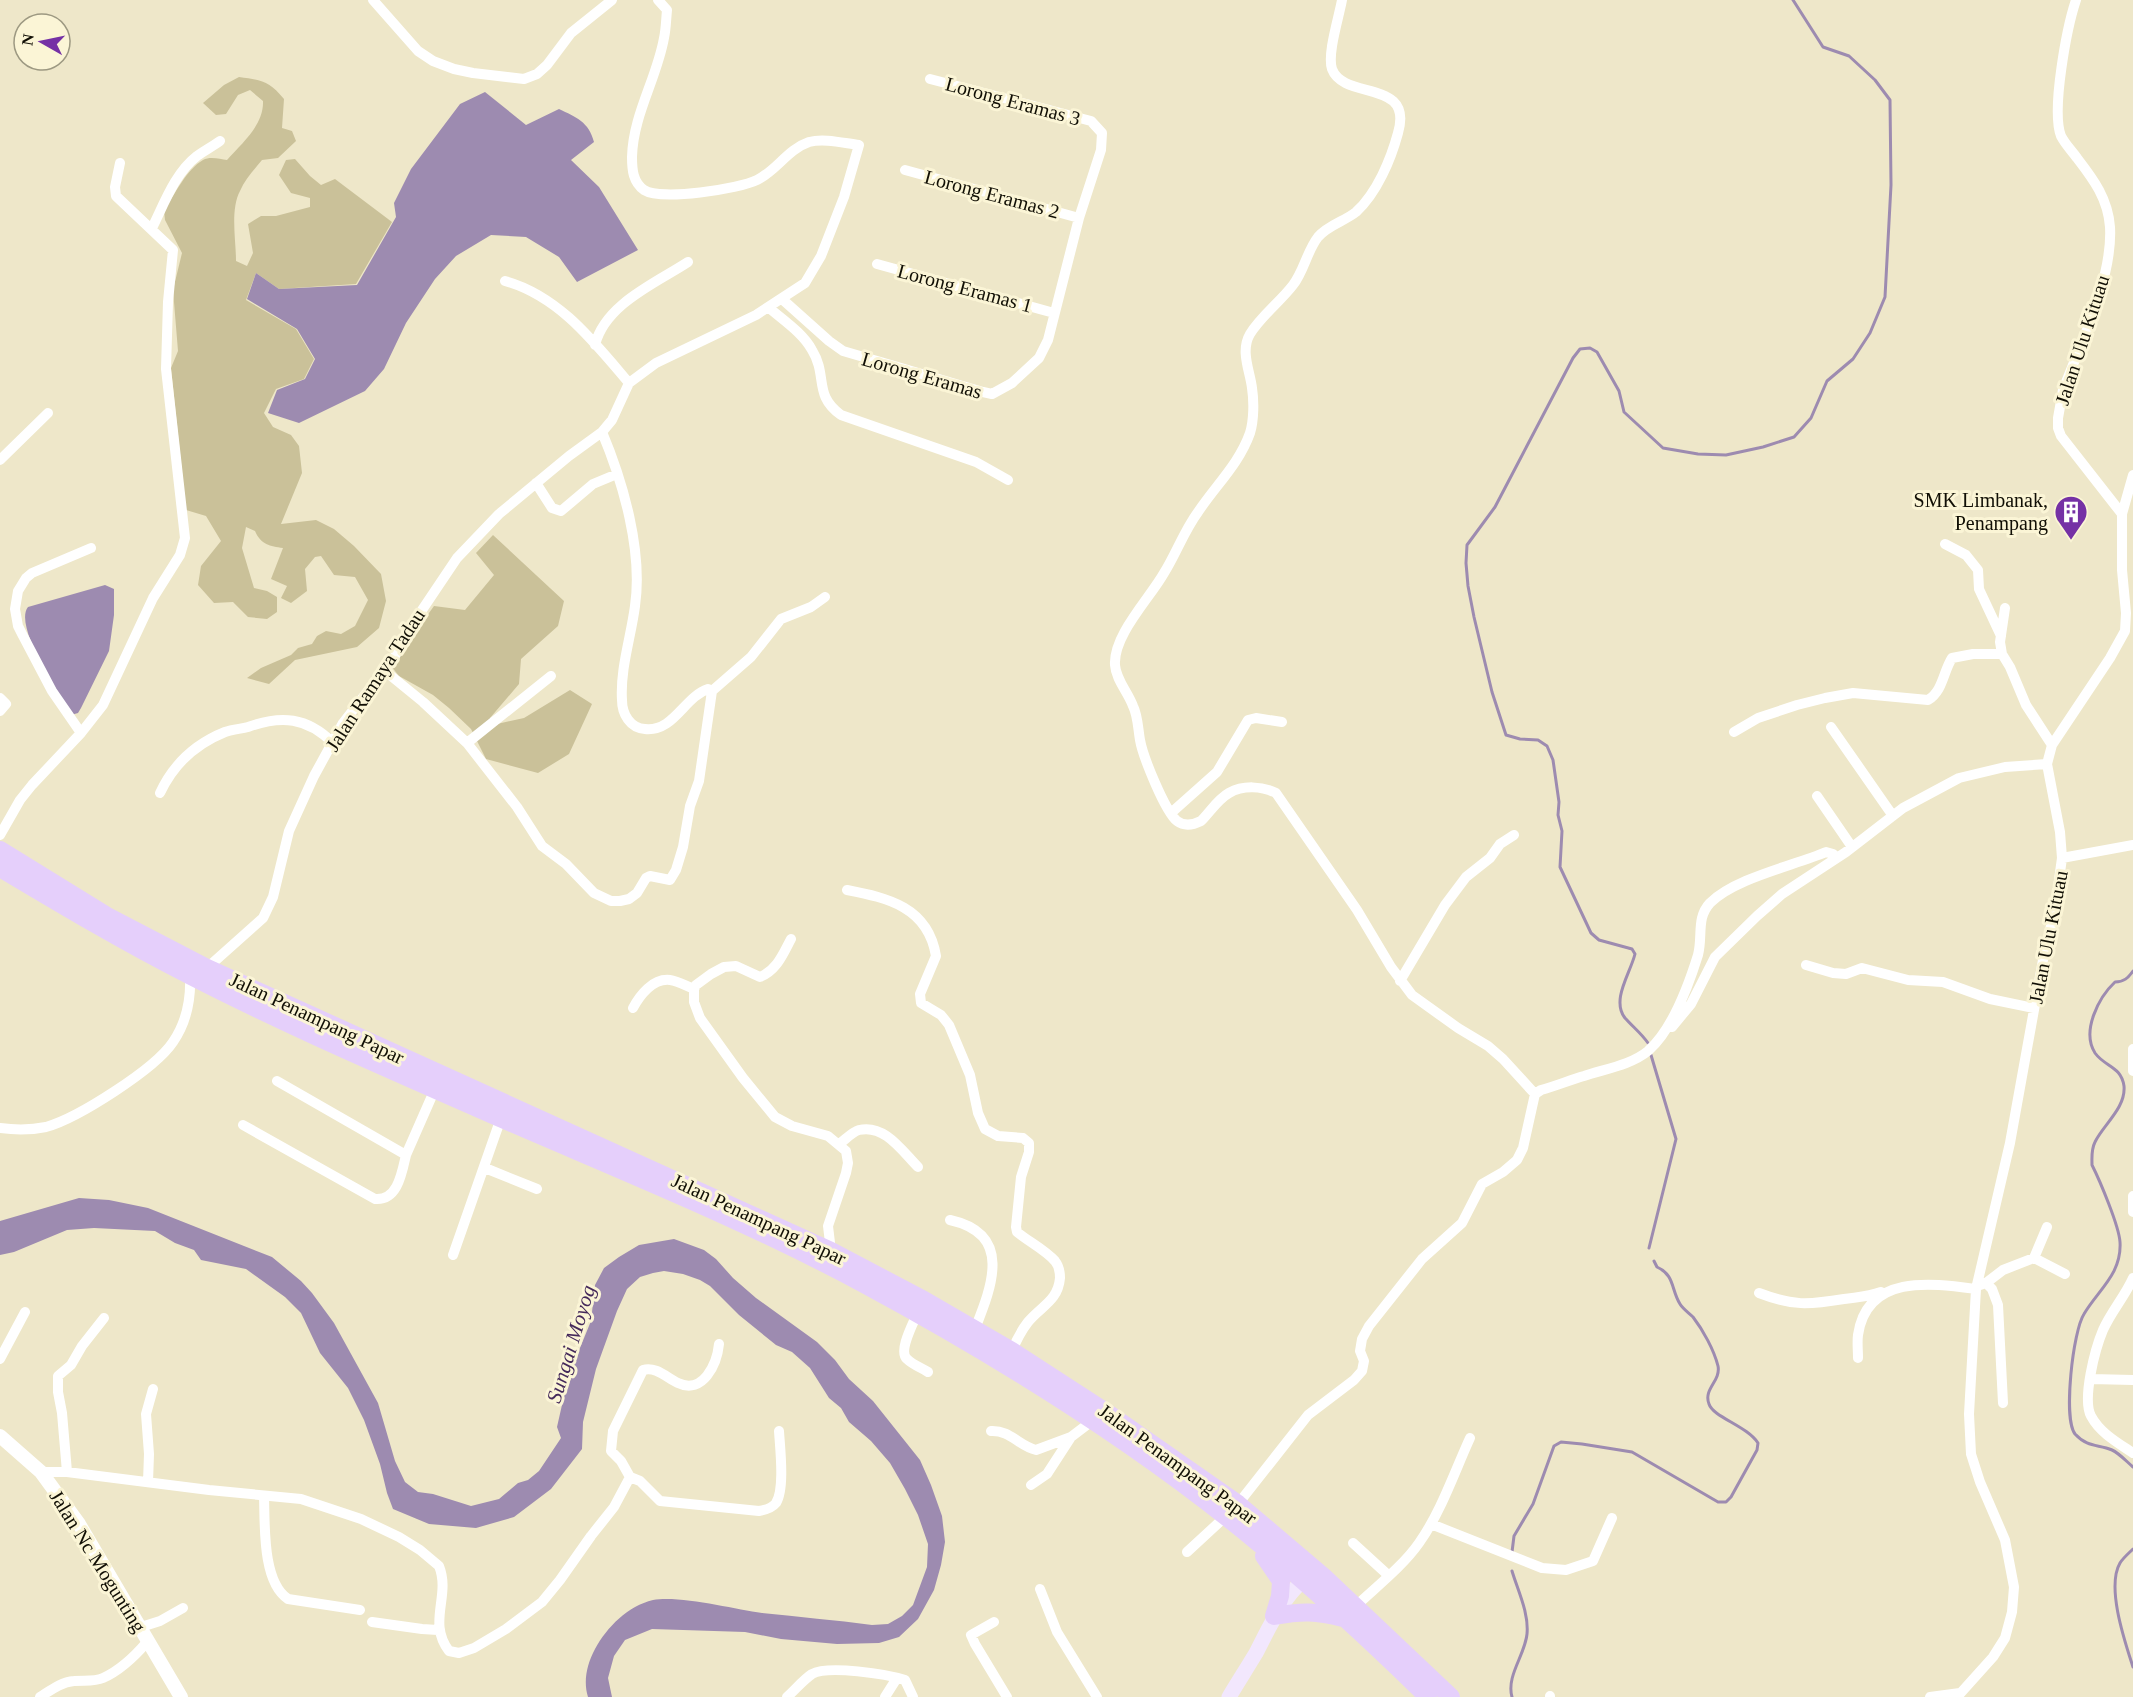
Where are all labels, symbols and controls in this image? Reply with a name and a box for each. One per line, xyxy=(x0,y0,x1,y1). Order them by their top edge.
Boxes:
north arrow xyxy=(12,12,72,72)
text: N xyxy=(18,32,37,47)
street label: Lorong Eramas 3 xyxy=(943,72,1083,131)
street label: Lorong Eramas 2 xyxy=(922,165,1062,224)
street label: Lorong Eramas 1 xyxy=(895,259,1035,318)
street label: Jalan Ulu Kituau xyxy=(2051,272,2113,408)
street label: Lorong Eramas xyxy=(859,347,985,404)
place label: SMK Limbanak, Penampang xyxy=(1914,489,2048,535)
building icon: SMK Limbanak, Penampang xyxy=(2053,494,2089,541)
street label: Jalan Ramaya Tadau xyxy=(321,605,430,756)
street label: Jalan Ulu Kituau xyxy=(2024,868,2072,1006)
street label: Jalan Penampang Papar xyxy=(226,968,408,1069)
street label: Jalan Penampang Papar xyxy=(668,1169,850,1270)
water label: Sungai Moyog xyxy=(542,1282,600,1406)
street label: Jalan Penampang Papar xyxy=(1094,1399,1262,1530)
street label: Jalan Nc Mogunting xyxy=(45,1486,151,1637)

